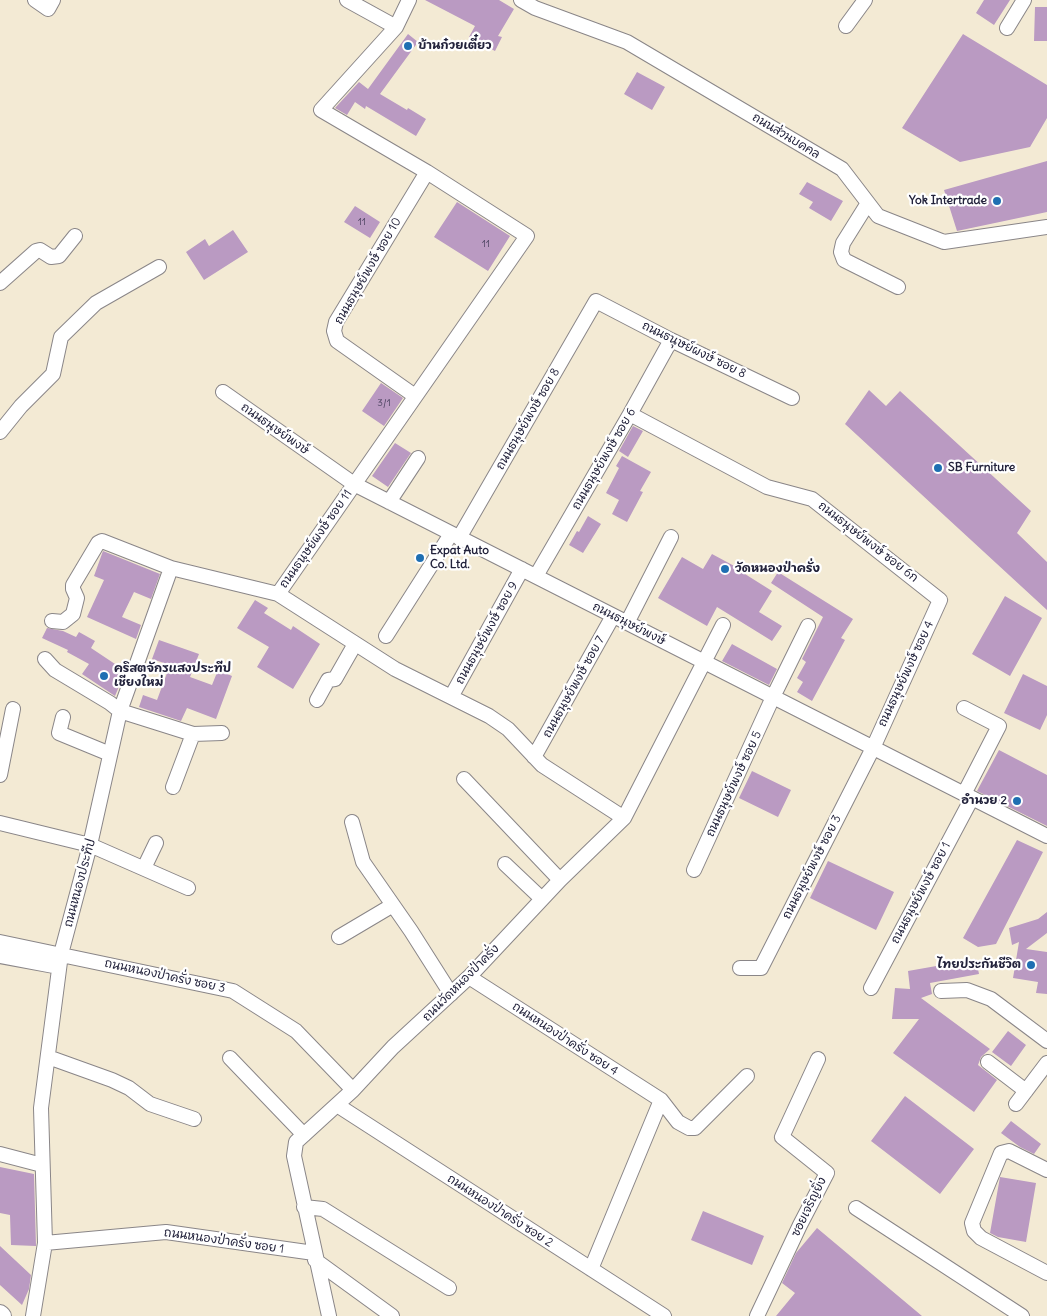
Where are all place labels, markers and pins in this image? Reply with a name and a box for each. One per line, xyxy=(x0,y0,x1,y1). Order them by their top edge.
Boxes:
place label: บ้านก๋วยเตี๋ยว xyxy=(418,39,492,53)
marker: บ้านก๋วยเตี๋ยว xyxy=(402,40,414,52)
place label: Yok Intertrade xyxy=(909,194,987,208)
marker: Yok Intertrade xyxy=(991,195,1003,207)
place label: SB Furniture xyxy=(948,461,1015,475)
marker: SB Furniture xyxy=(932,462,944,474)
place label: Expat Auto Co. Ltd. xyxy=(430,544,489,572)
marker: Expat Auto Co. Ltd. xyxy=(414,552,426,564)
place label: วัดหนองป่าครั่ง xyxy=(735,562,820,576)
marker: วัดหนองป่าครั่ง xyxy=(719,563,731,575)
place label: คริสตจักรแสงประทีป เชียงใหม่ xyxy=(114,662,231,690)
marker: คริสตจักรแสงประทีป เชียงใหม่ xyxy=(98,670,110,682)
place label: อำนวย 2 xyxy=(961,794,1007,808)
marker: อำนวย 2 xyxy=(1011,795,1023,807)
place label: ไทยประกันชีวิต xyxy=(937,958,1021,972)
marker: ไทยประกันชีวิต xyxy=(1025,959,1037,971)

